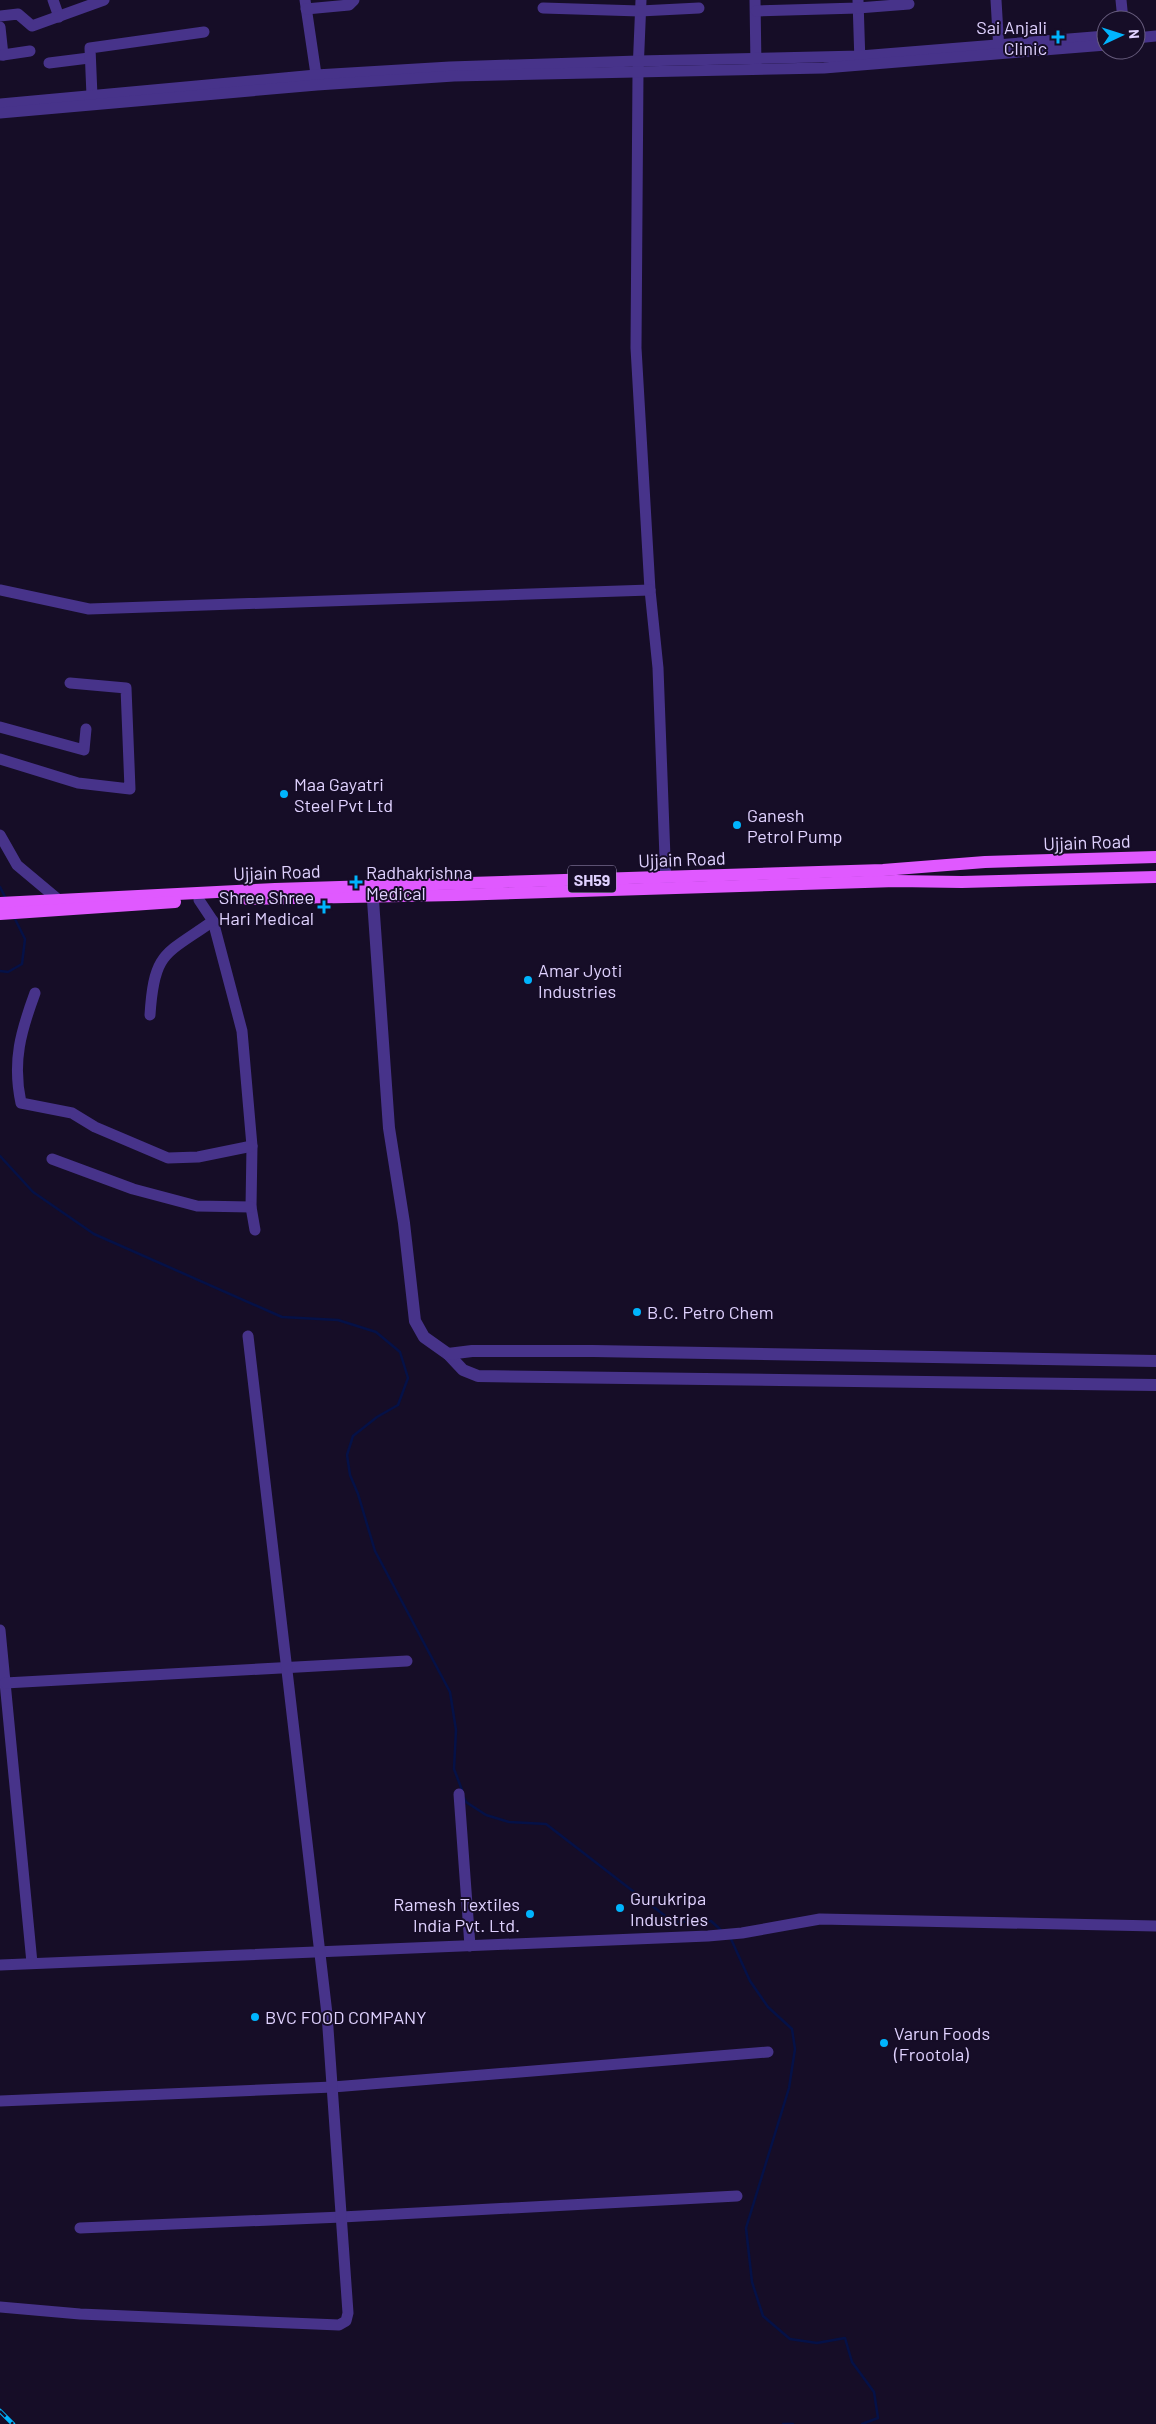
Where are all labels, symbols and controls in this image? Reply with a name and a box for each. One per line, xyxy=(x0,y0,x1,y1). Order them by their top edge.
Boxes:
north arrow xyxy=(1096,10,1146,60)
place label: Sai Anjali Clinic xyxy=(976,16,1047,59)
text: N xyxy=(1126,29,1143,39)
marker: Sai Anjali Clinic xyxy=(1051,30,1065,44)
place label: Maa Gayatri Steel Pvt Ltd xyxy=(294,773,393,816)
marker: Maa Gayatri Steel Pvt Ltd xyxy=(278,788,290,800)
place label: Ganesh Petrol Pump xyxy=(747,804,843,847)
marker: Ganesh Petrol Pump xyxy=(731,819,743,831)
street label: Ujjain Road xyxy=(1043,829,1131,855)
street label: Ujjain Road xyxy=(638,846,726,872)
street label: Ujjain Road xyxy=(233,859,321,885)
place label: Radhakrishna Medical xyxy=(366,861,472,904)
road number: SH59 xyxy=(568,866,616,892)
marker: Radhakrishna Medical xyxy=(350,876,362,888)
place label: Shree Shree Hari Medical xyxy=(219,886,314,929)
marker: Shree Shree Hari Medical xyxy=(318,901,330,913)
place label: Amar Jyoti Industries xyxy=(538,959,622,1002)
marker: Amar Jyoti Industries xyxy=(522,974,534,986)
place label: B.C. Petro Chem xyxy=(647,1301,774,1323)
marker: B.C. Petro Chem xyxy=(631,1306,643,1318)
place label: Gurukripa Industries xyxy=(630,1887,708,1930)
place label: Ramesh Textiles India Pvt. Ltd. xyxy=(393,1893,520,1936)
marker: Gurukripa Industries xyxy=(614,1902,626,1914)
marker: Ramesh Textiles India Pvt. Ltd. xyxy=(524,1908,536,1920)
place label: BVC FOOD COMPANY xyxy=(265,2006,426,2028)
marker: BVC FOOD COMPANY xyxy=(249,2011,261,2023)
place label: Varun Foods (Frootola) xyxy=(893,2022,990,2065)
marker: Varun Foods (Frootola) xyxy=(878,2037,890,2049)

